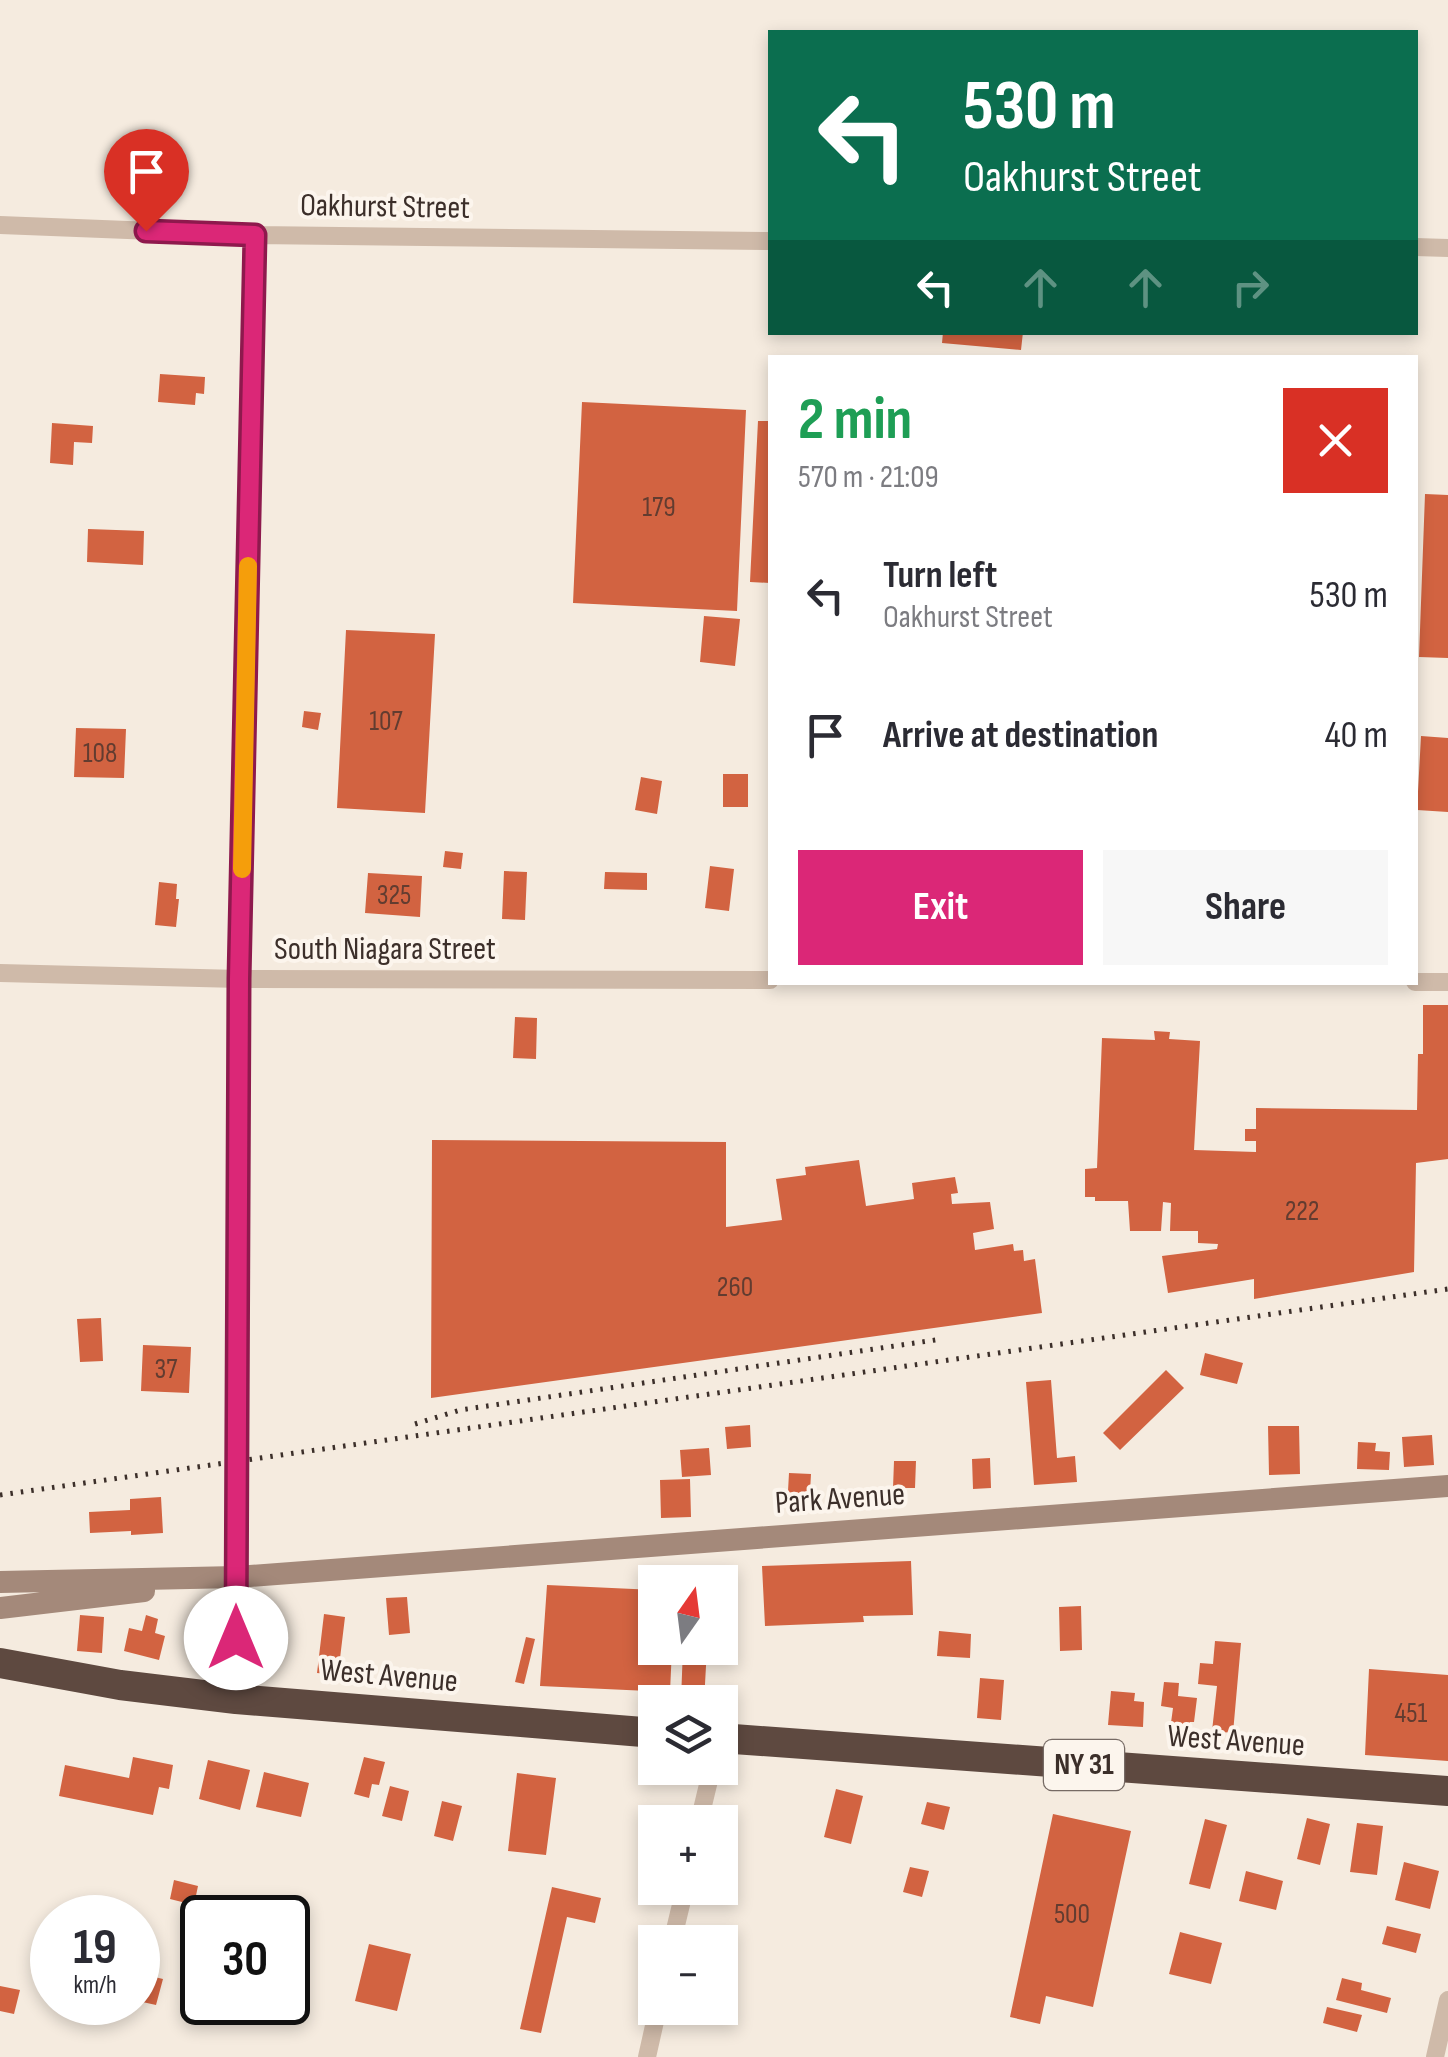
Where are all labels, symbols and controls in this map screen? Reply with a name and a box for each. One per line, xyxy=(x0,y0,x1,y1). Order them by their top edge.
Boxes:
text: 530 m xyxy=(963,65,1116,149)
icon: left xyxy=(798,70,928,200)
pin xyxy=(104,129,189,232)
icon: arrive xyxy=(119,144,174,199)
text: Oakhurst Street xyxy=(963,150,1202,205)
street label: Oakhurst Street xyxy=(300,186,470,228)
icon: left xyxy=(908,260,963,315)
icon: ahead xyxy=(1013,260,1068,315)
icon: ahead xyxy=(1118,260,1173,315)
icon: right xyxy=(1223,260,1278,315)
text: 2 min xyxy=(798,384,912,456)
button: close xyxy=(1283,388,1388,493)
text: 570 m · 21:09 xyxy=(798,458,939,497)
house number: 179 xyxy=(642,491,676,524)
text: Turn left xyxy=(883,553,997,598)
icon: left xyxy=(798,568,853,623)
text: 530 m xyxy=(1309,573,1388,618)
text: Oakhurst Street xyxy=(883,598,1053,637)
house number: 107 xyxy=(369,705,403,738)
icon: arrive xyxy=(798,708,853,763)
text: Arrive at destination xyxy=(883,713,1158,758)
text: 40 m xyxy=(1325,713,1388,758)
house number: 108 xyxy=(83,737,117,770)
button: Exit xyxy=(798,850,1083,965)
button: Share xyxy=(1103,850,1388,965)
house number: 325 xyxy=(377,879,411,912)
street label: South Niagara Street xyxy=(274,930,496,969)
house number: 222 xyxy=(1285,1195,1319,1228)
house number: 260 xyxy=(717,1271,753,1304)
house number: 37 xyxy=(155,1353,177,1386)
street label: Park Avenue xyxy=(774,1475,906,1523)
north arrow xyxy=(638,1565,738,1665)
map controls xyxy=(638,1565,738,2025)
position arrow xyxy=(184,1586,288,1690)
street label: West Avenue xyxy=(319,1651,459,1701)
button: layers xyxy=(638,1685,738,1785)
house number: 451 xyxy=(1395,1697,1428,1730)
street label: West Avenue xyxy=(1166,1717,1306,1765)
road number: NY 31 xyxy=(1044,1740,1124,1790)
button: + xyxy=(638,1805,738,1905)
speed limit sign: 30 xyxy=(180,1895,310,2025)
house number: 500 xyxy=(1054,1898,1090,1931)
text: 19 xyxy=(73,1918,117,1978)
button: − xyxy=(638,1925,738,2025)
text: km/h xyxy=(73,1970,117,2001)

